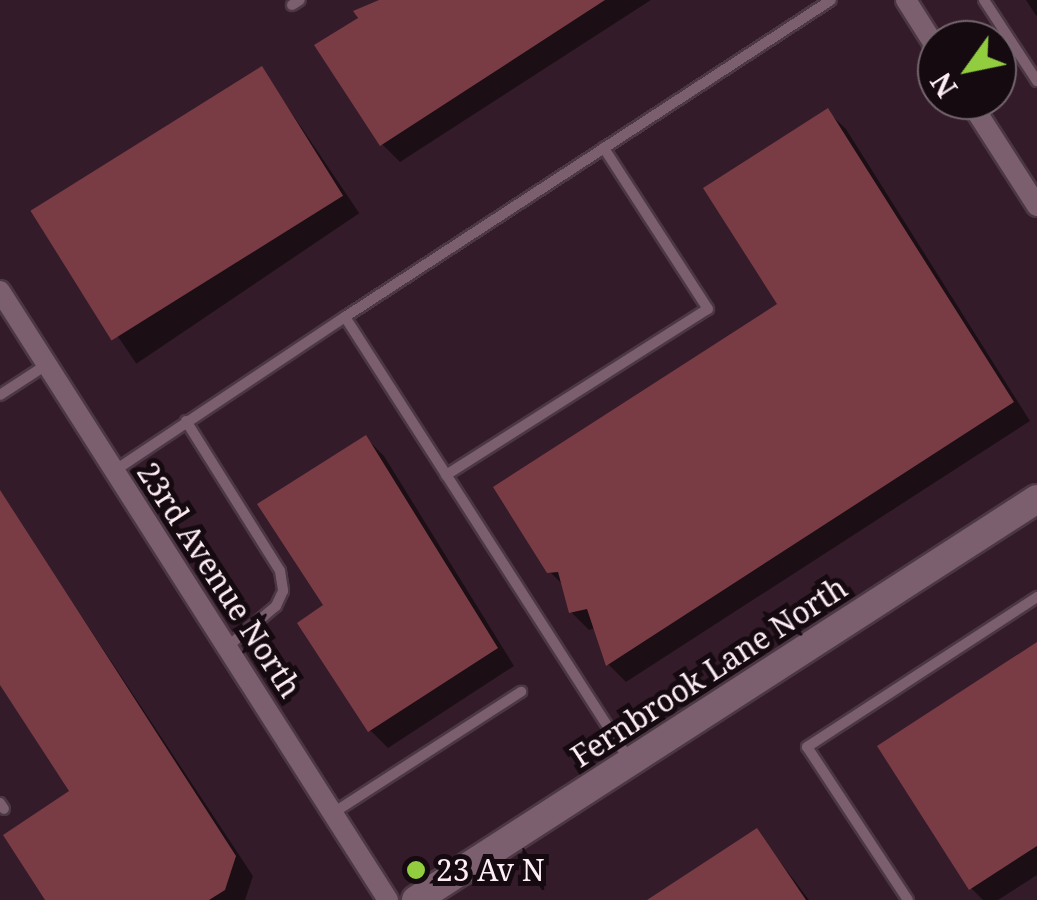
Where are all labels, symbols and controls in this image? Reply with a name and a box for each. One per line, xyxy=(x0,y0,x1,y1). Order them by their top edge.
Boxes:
north arrow xyxy=(917,20,1017,120)
text: N xyxy=(922,66,965,105)
street label: 23rd Avenue North xyxy=(130,456,308,704)
street label: Fernbrook Lane North xyxy=(564,569,854,775)
place label: 23 Av N xyxy=(436,852,545,888)
marker: 23 Av N xyxy=(405,859,427,881)

